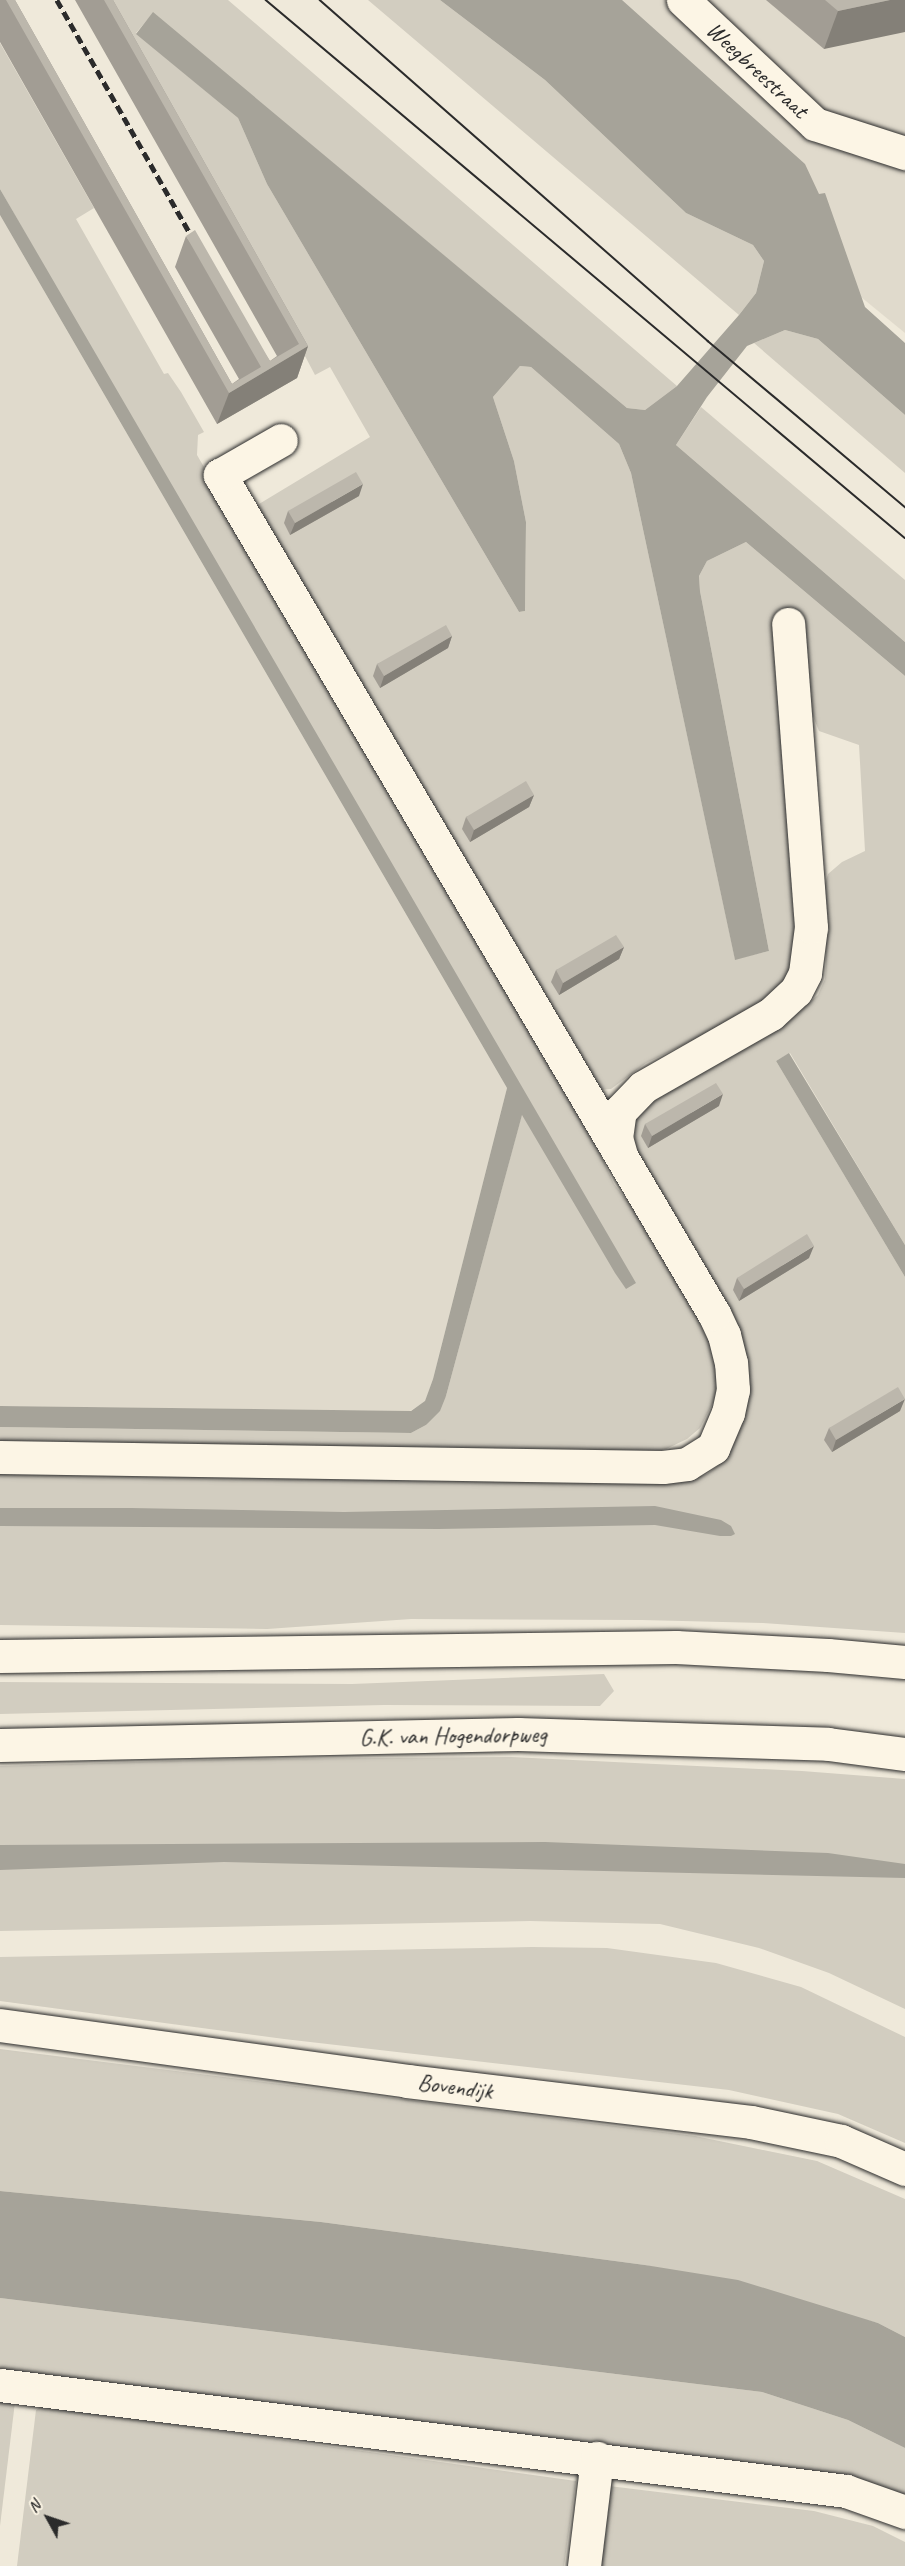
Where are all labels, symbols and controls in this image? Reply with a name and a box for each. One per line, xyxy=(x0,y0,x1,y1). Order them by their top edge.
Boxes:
street label: Weegbreestraat xyxy=(700,16,814,124)
street label: G.K. van Hogendorpweg xyxy=(359,1720,547,1752)
street label: Bovendijk xyxy=(416,2068,494,2106)
north arrow xyxy=(18,2488,78,2548)
text: N xyxy=(23,2496,45,2517)

